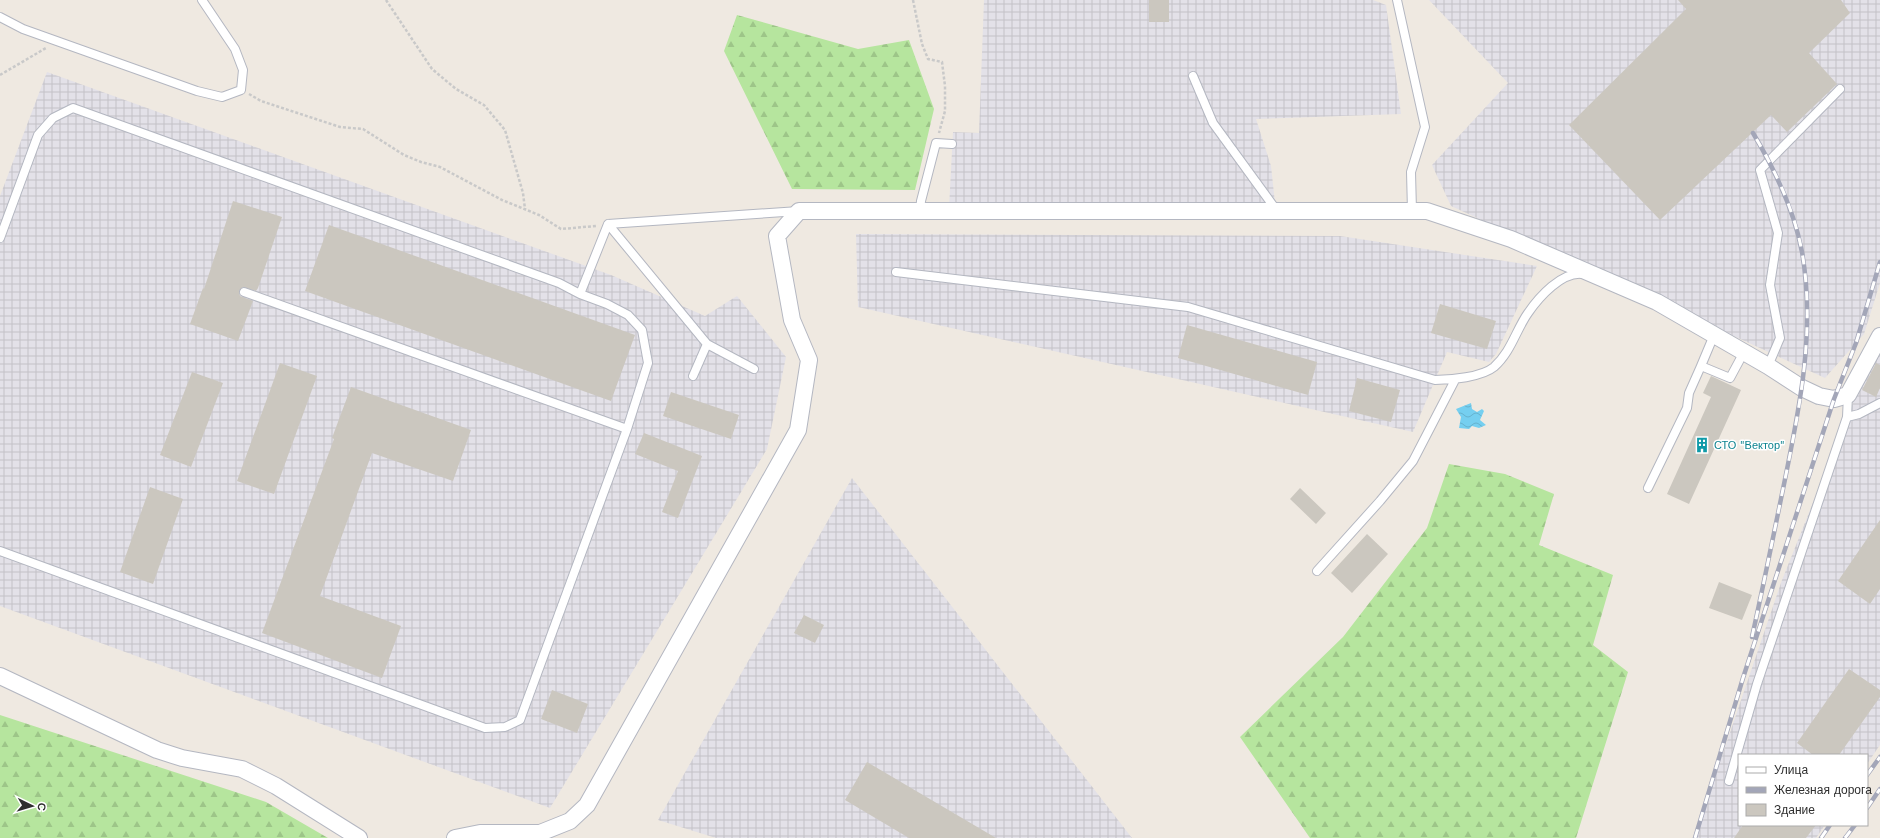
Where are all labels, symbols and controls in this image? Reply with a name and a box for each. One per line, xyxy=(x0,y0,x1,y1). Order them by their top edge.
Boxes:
building icon: СТО "Вектор" xyxy=(1693,436,1711,454)
place label: СТО "Вектор" xyxy=(1714,439,1785,452)
legend xyxy=(1738,754,1868,826)
text: Улица xyxy=(1774,763,1808,777)
text: Железная дорога xyxy=(1774,783,1872,797)
north arrow xyxy=(12,786,52,826)
text: С xyxy=(35,802,48,811)
text: Здание xyxy=(1774,803,1815,817)

